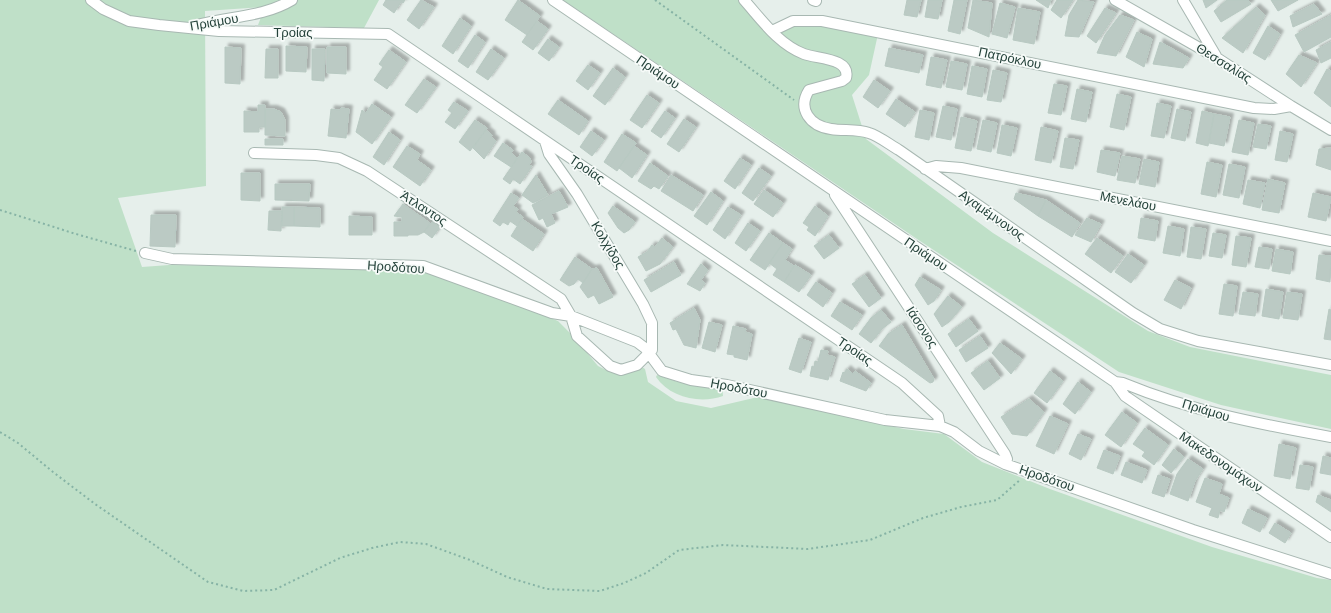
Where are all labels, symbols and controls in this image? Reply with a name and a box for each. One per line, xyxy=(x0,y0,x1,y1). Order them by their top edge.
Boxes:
street label: Πριάμου xyxy=(189,10,239,34)
street label: Τροίας xyxy=(273,25,313,40)
street label: Θεσσαλίας xyxy=(1193,40,1255,86)
street label: Πατρόκλου xyxy=(977,44,1043,72)
street label: Πριάμου xyxy=(633,52,683,92)
street label: Τροίας xyxy=(567,152,607,186)
street label: Άτλαντος xyxy=(398,187,450,229)
street label: Αγαμέμνονος xyxy=(956,187,1028,243)
street label: Μενελάου xyxy=(1099,188,1157,214)
street label: Κολχίδος xyxy=(588,219,628,271)
street label: Πριάμου xyxy=(901,234,951,274)
street label: Ηροδότου xyxy=(367,258,425,276)
street label: Ιάσονος xyxy=(903,303,941,351)
street label: Τροίας xyxy=(835,334,875,368)
street label: Ηροδότου xyxy=(709,375,769,401)
street label: Πριάμου xyxy=(1180,396,1232,424)
street label: Μακεδονομάχων xyxy=(1177,429,1265,495)
street label: Ηροδότου xyxy=(1017,462,1077,494)

